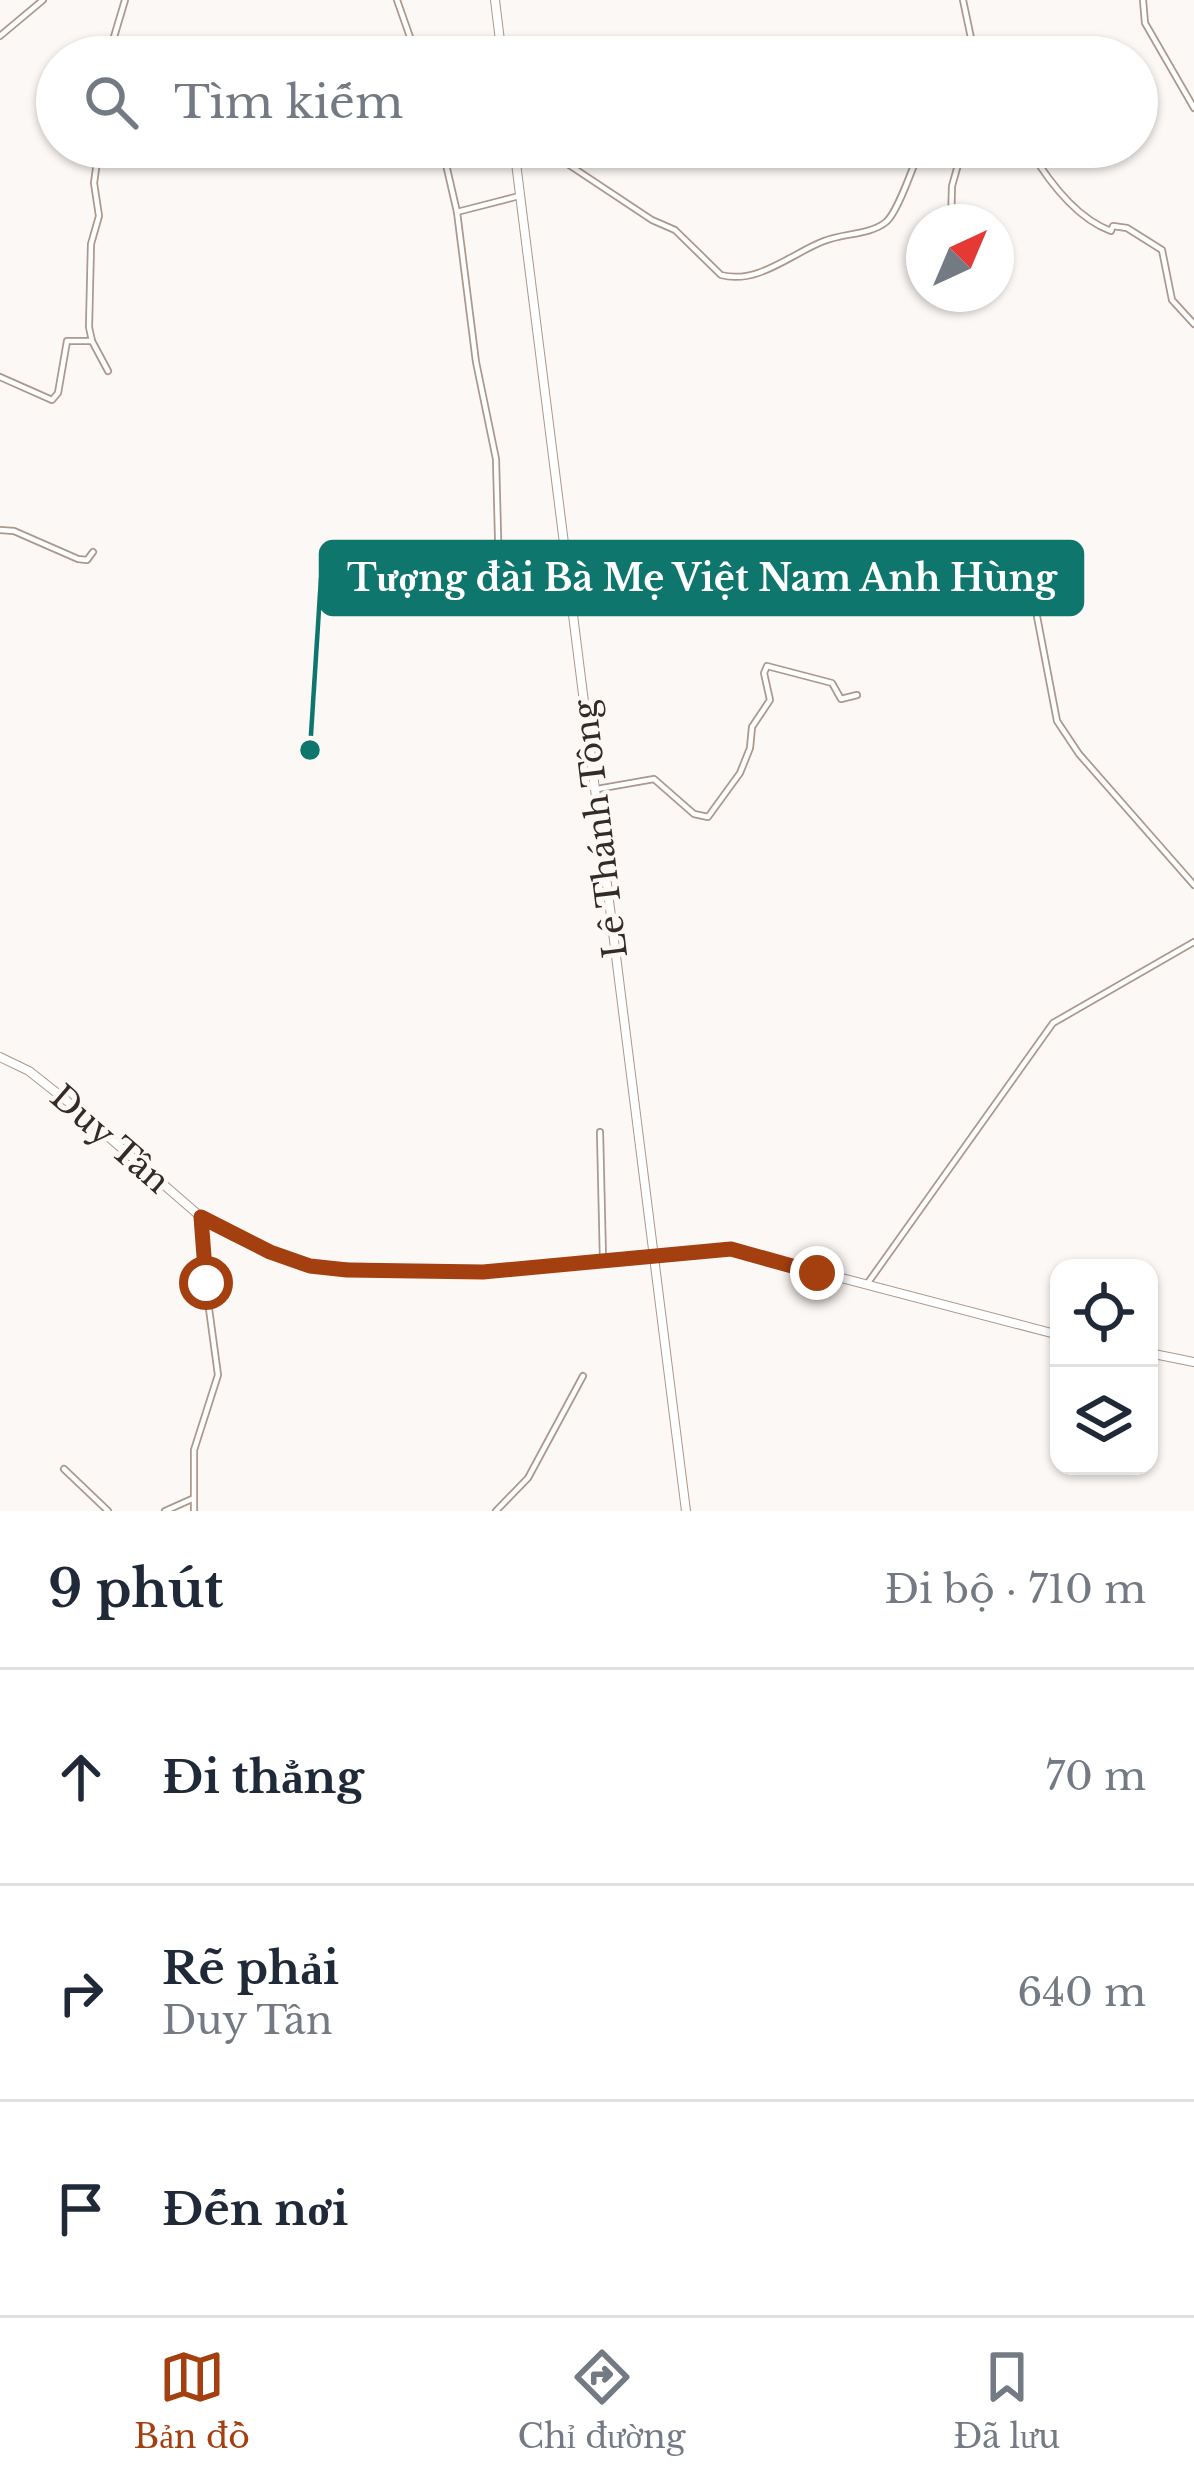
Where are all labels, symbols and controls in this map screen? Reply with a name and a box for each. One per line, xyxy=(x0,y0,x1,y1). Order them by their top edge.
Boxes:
search box xyxy=(36,36,1158,168)
icon: search xyxy=(78,69,144,135)
text: Tìm kiếm xyxy=(174,74,403,130)
north arrow xyxy=(906,204,1014,312)
callout: Tượng đài Bà Mẹ Việt Nam Anh Hùng xyxy=(321,542,1082,614)
text: Tượng đài Bà Mẹ Việt Nam Anh Hùng xyxy=(347,556,1058,601)
street label: Lê Thánh Tông xyxy=(564,696,636,960)
street label: Duy Tân xyxy=(42,1076,178,1202)
route end xyxy=(790,1246,844,1300)
route start xyxy=(179,1256,233,1310)
map controls xyxy=(1050,1259,1158,1475)
button: locate xyxy=(1050,1259,1158,1367)
button: layers xyxy=(1050,1367,1158,1475)
text: 9 phút xyxy=(48,1558,224,1621)
text: Đi bộ · 710 m xyxy=(885,1565,1146,1614)
icon: ahead xyxy=(48,1744,114,1810)
text: Đi thẳng xyxy=(162,1749,364,1805)
text: 70 m xyxy=(1046,1752,1146,1801)
text: Rẽ phải xyxy=(162,1940,339,1996)
icon: right xyxy=(48,1960,114,2026)
text: 640 m xyxy=(1017,1968,1146,2017)
text: Duy Tân xyxy=(162,1996,333,2045)
icon: arrive xyxy=(48,2176,114,2242)
text: Đến nơi xyxy=(162,2181,348,2237)
tab: Bản đồ xyxy=(134,2344,250,2457)
tab: Chỉ đường xyxy=(518,2344,685,2457)
tab: Đã lưu xyxy=(953,2344,1060,2457)

